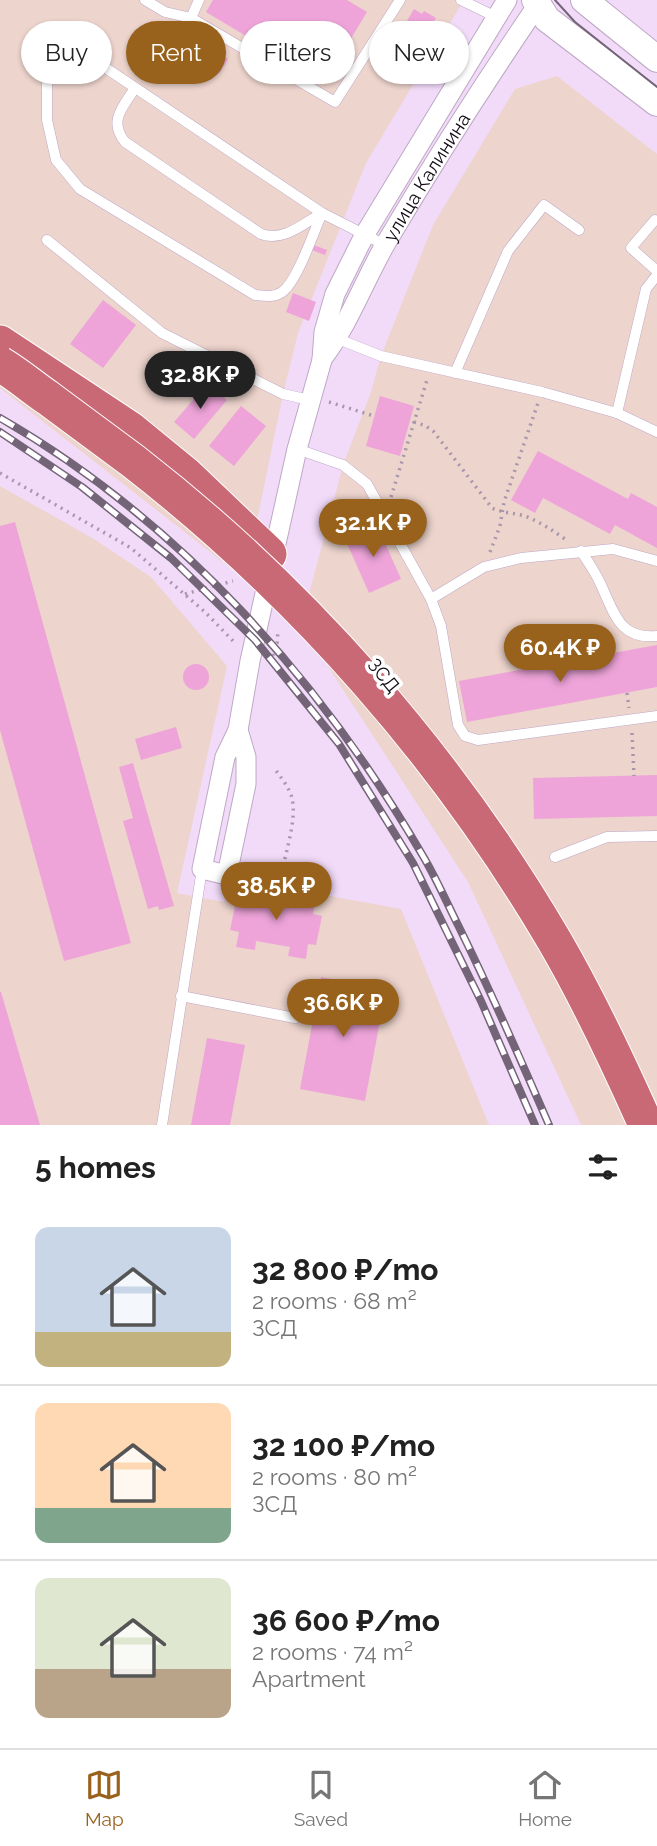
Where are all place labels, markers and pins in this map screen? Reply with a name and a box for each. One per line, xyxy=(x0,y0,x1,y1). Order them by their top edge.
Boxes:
pin: 32.8K ₽ xyxy=(135,352,265,411)
pin: 32.1K ₽ xyxy=(308,500,438,559)
pin: 60.4K ₽ xyxy=(495,624,625,684)
pin: 38.5K ₽ xyxy=(211,862,341,922)
pin: 36.6K ₽ xyxy=(278,979,408,1039)

